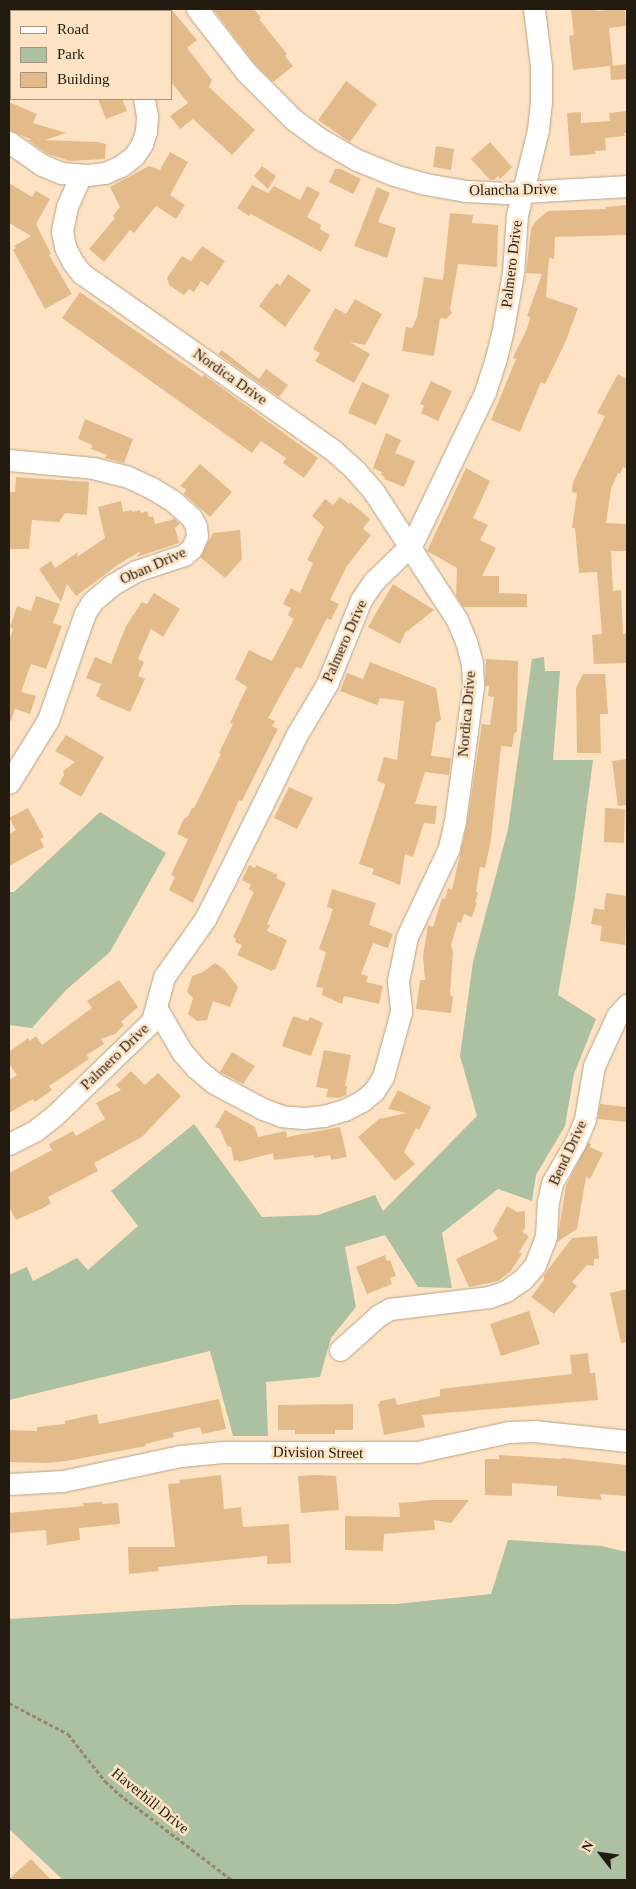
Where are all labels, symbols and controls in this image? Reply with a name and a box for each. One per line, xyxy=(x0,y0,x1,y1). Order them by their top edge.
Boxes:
legend xyxy=(10,10,172,100)
text: Road xyxy=(57,21,89,37)
text: Park xyxy=(57,46,85,62)
text: Building xyxy=(57,71,110,87)
street label: Olancha Drive xyxy=(469,180,557,200)
street label: Palmero Drive xyxy=(498,219,526,309)
street label: Nordica Drive xyxy=(190,345,270,409)
street label: Oban Drive xyxy=(117,543,189,589)
street label: Palmero Drive xyxy=(319,597,371,685)
street label: Nordica Drive xyxy=(454,670,480,758)
street label: Palmero Drive xyxy=(77,1020,153,1094)
street label: Bend Drive xyxy=(545,1118,591,1188)
street label: Division Street xyxy=(273,1443,363,1463)
street label: Haverhill Drive xyxy=(108,1764,192,1838)
north arrow xyxy=(576,1829,626,1879)
text: N xyxy=(579,1838,597,1854)

